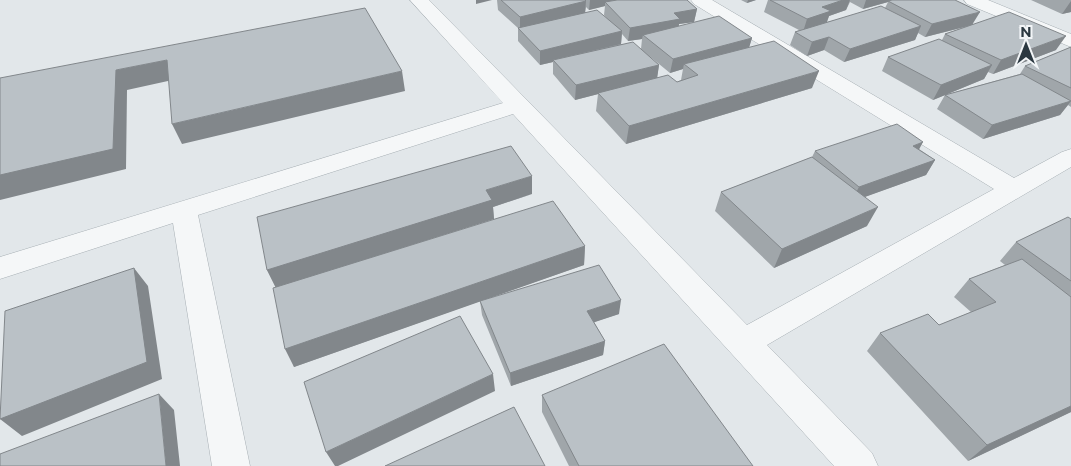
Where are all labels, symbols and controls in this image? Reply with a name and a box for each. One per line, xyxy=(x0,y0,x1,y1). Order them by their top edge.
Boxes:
north arrow xyxy=(1001,20,1051,70)
text: N xyxy=(1020,23,1032,41)

